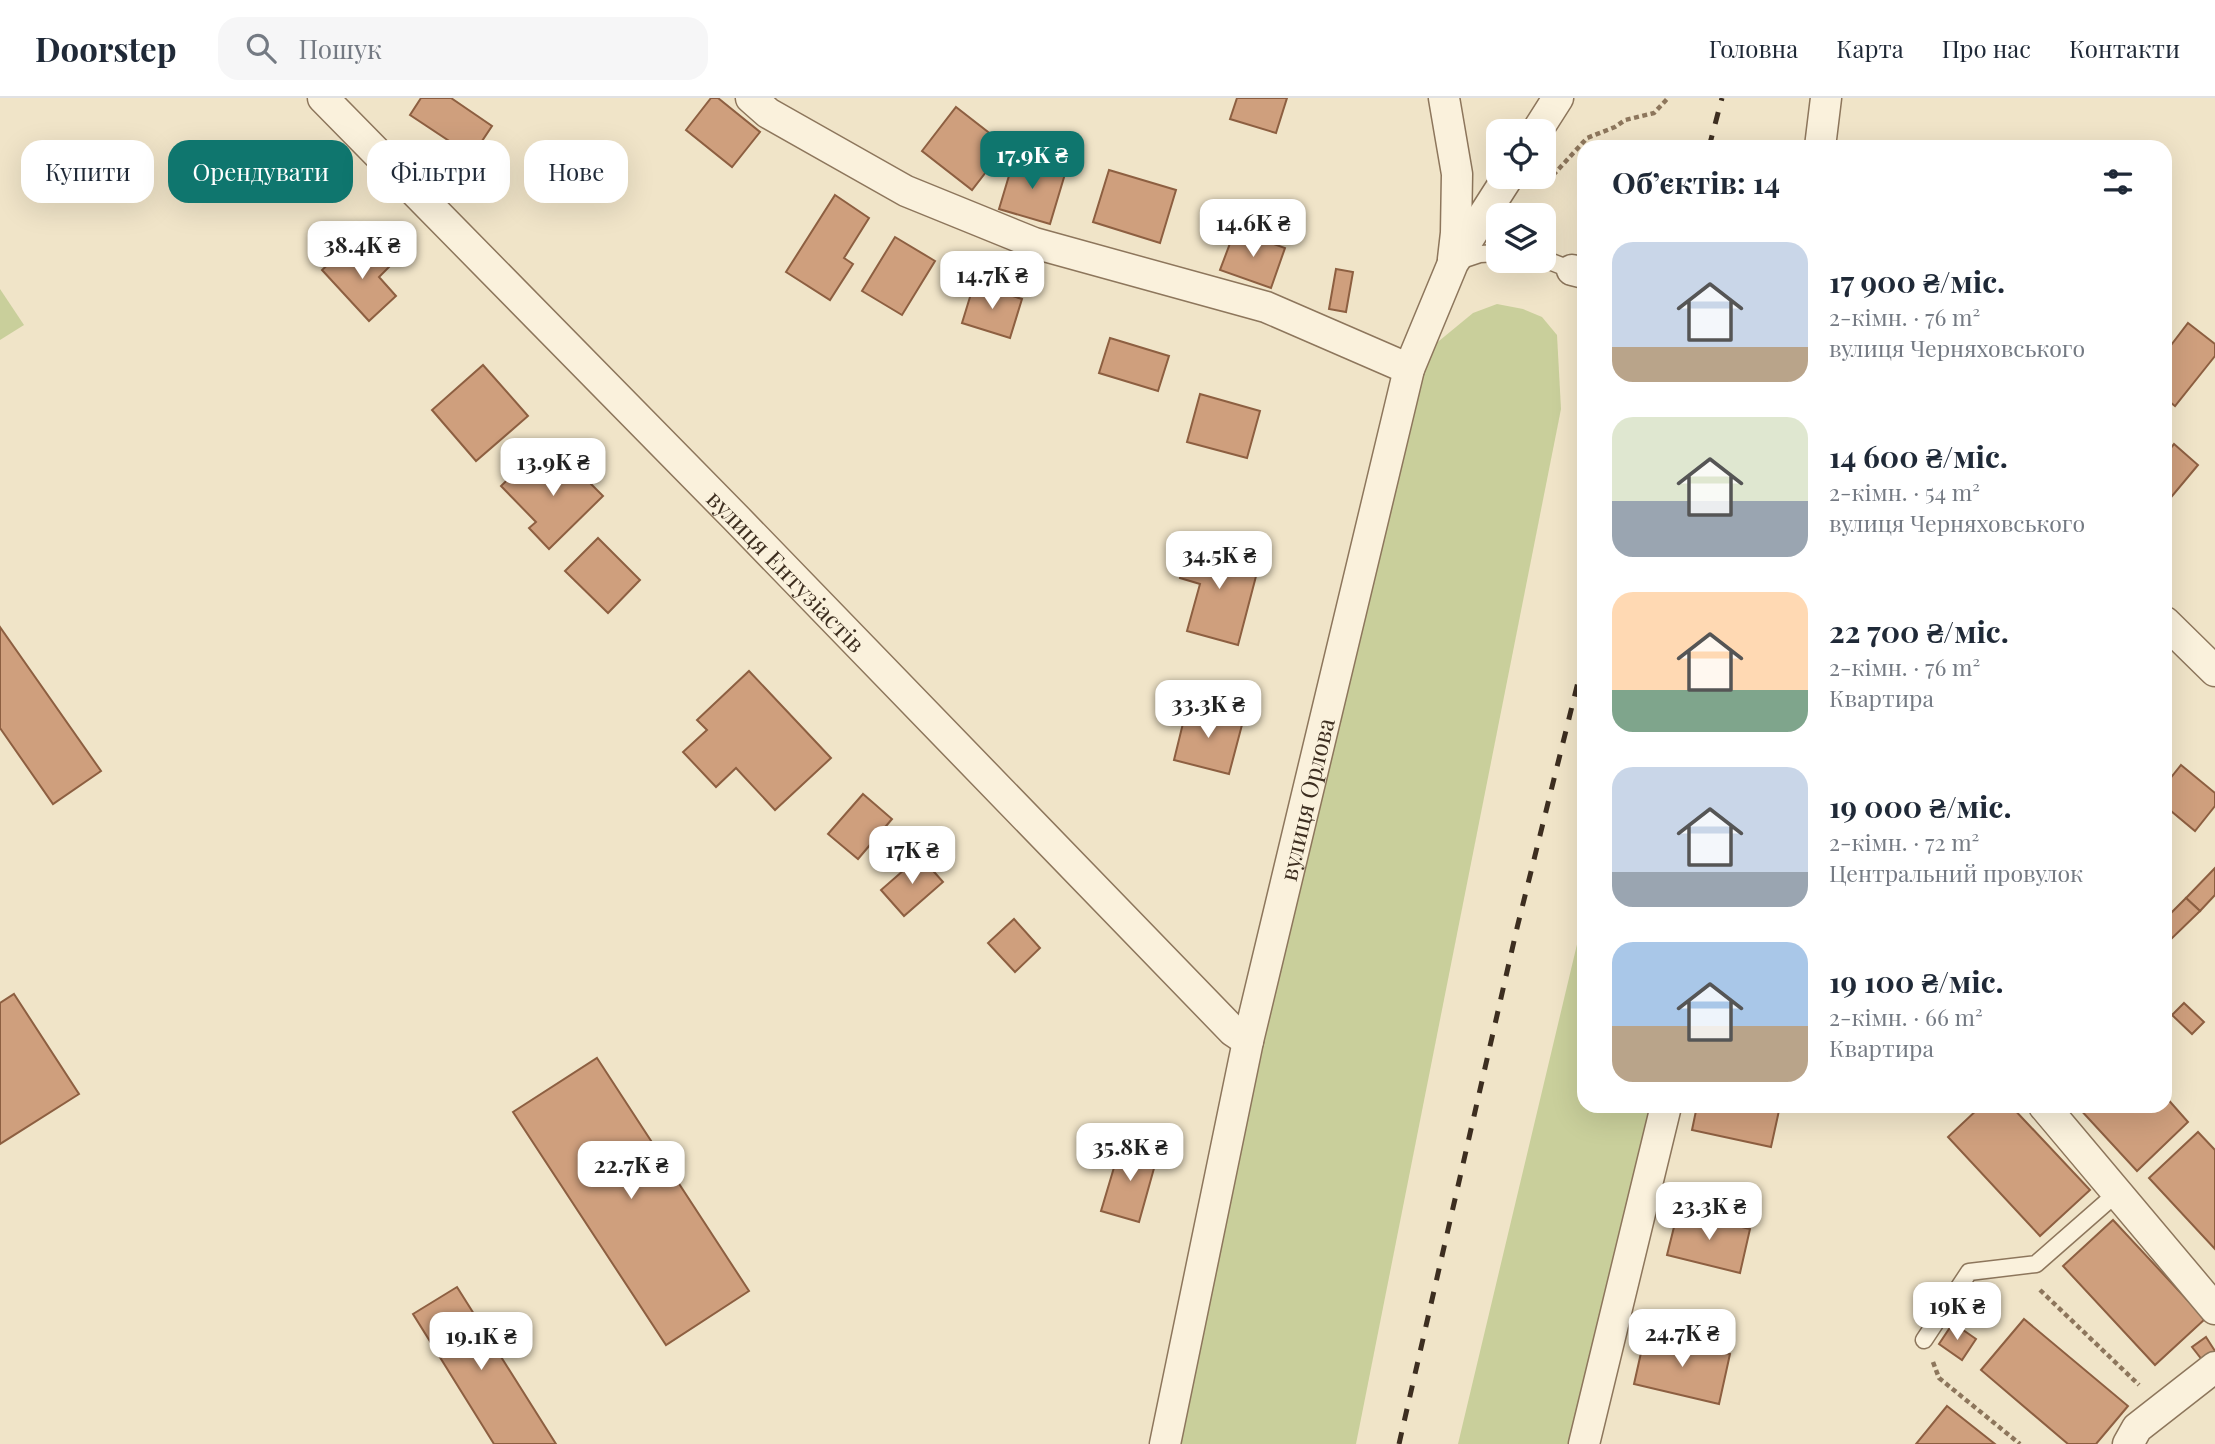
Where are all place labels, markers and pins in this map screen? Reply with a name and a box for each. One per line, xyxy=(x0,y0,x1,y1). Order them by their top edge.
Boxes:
pin: 17.9K ₴ xyxy=(967,132,1097,191)
pin: 14.6K ₴ xyxy=(1188,200,1318,259)
pin: 38.4K ₴ xyxy=(297,222,427,281)
pin: 14.7K ₴ xyxy=(927,252,1057,311)
pin: 13.9K ₴ xyxy=(488,438,618,498)
pin: 34.5K ₴ xyxy=(1154,532,1284,591)
pin: 33.3K ₴ xyxy=(1143,680,1273,740)
pin: 17K ₴ xyxy=(863,826,961,886)
pin: 35.8K ₴ xyxy=(1065,1124,1195,1183)
pin: 22.7K ₴ xyxy=(566,1142,696,1201)
pin: 23.3K ₴ xyxy=(1644,1182,1774,1242)
pin: 19K ₴ xyxy=(1908,1282,2006,1342)
pin: 24.7K ₴ xyxy=(1617,1310,1747,1369)
pin: 19.1K ₴ xyxy=(416,1312,546,1372)

